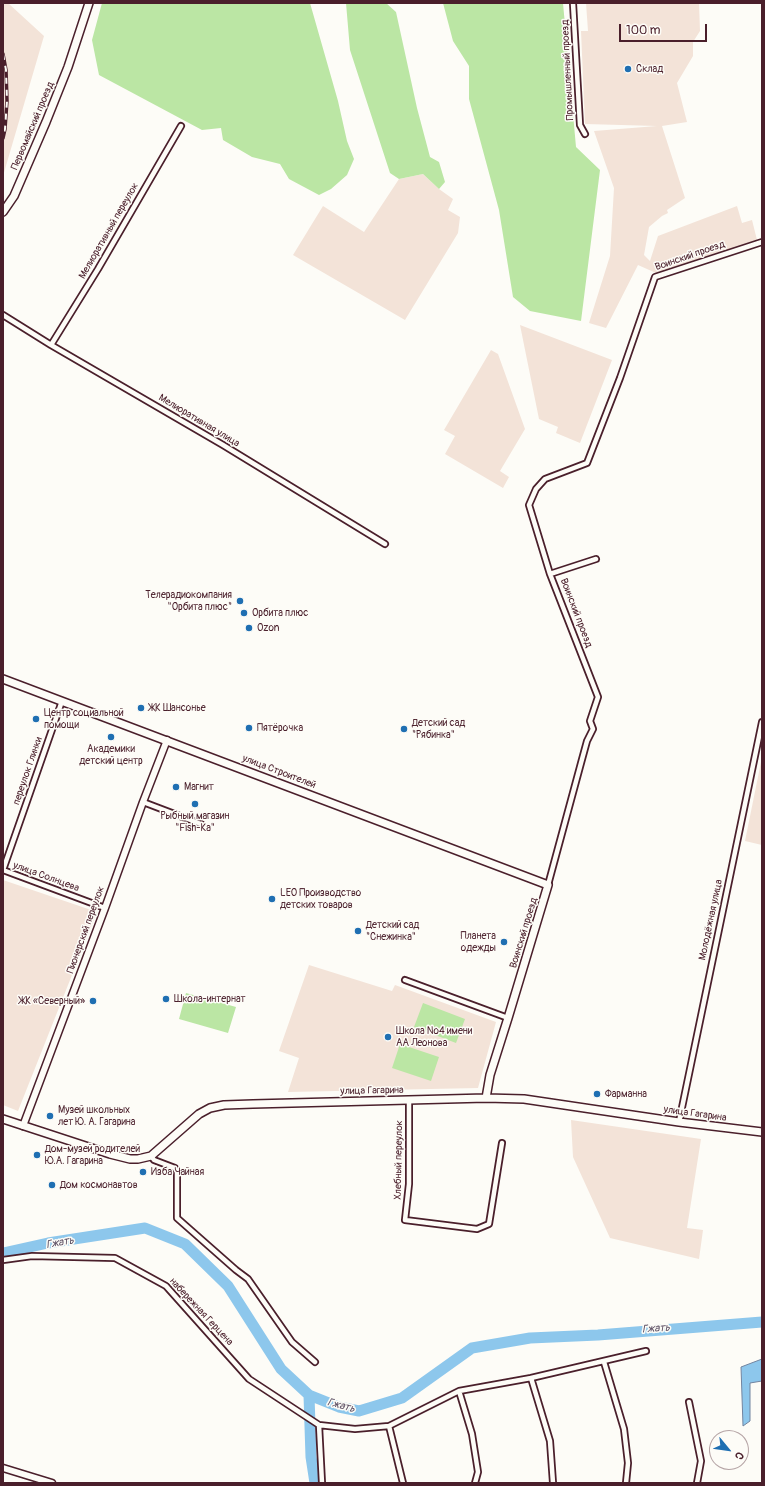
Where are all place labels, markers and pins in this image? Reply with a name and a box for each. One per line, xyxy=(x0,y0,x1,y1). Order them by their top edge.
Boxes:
place label: Склад xyxy=(636,63,663,75)
marker: Склад xyxy=(623,64,633,74)
place label: Телерадиокомпания "Орбита плюс" xyxy=(145,589,232,612)
marker: Телерадиокомпания "Орбита плюс" xyxy=(235,596,245,606)
place label: Орбита плюс xyxy=(252,607,308,619)
marker: Орбита плюс xyxy=(239,608,249,618)
place label: Ozon xyxy=(257,622,279,634)
marker: Ozon xyxy=(244,623,254,633)
place label: ЖК Шансонье xyxy=(149,702,206,714)
marker: ЖК Шансонье xyxy=(136,703,146,713)
place label: Центр социальной помощи xyxy=(44,707,124,730)
marker: Центр социальной помощи xyxy=(31,714,41,724)
place label: Детский сад "Рябинка" xyxy=(412,717,465,740)
place label: Пятёрочка xyxy=(257,722,303,734)
marker: Пятёрочка xyxy=(244,723,254,733)
marker: Детский сад "Рябинка" xyxy=(399,724,409,734)
marker: Академики детский центр xyxy=(106,732,116,742)
place label: Академики детский центр xyxy=(79,743,143,766)
place label: Магнит xyxy=(184,781,214,793)
marker: Магнит xyxy=(171,782,181,792)
marker: Рыбный магазин "Fish-Ка" xyxy=(190,799,200,809)
place label: Рыбный магазин "Fish-Ка" xyxy=(160,810,230,834)
place label: LEO Производство детских товаров xyxy=(280,887,361,910)
marker: LEO Производство детских товаров xyxy=(267,894,277,904)
place label: Детский сад "Снежинка" xyxy=(366,919,419,942)
marker: Детский сад "Снежинка" xyxy=(353,926,363,936)
place label: Планета одежды xyxy=(461,930,496,954)
marker: Планета одежды xyxy=(499,937,509,947)
place label: Школа-интернат xyxy=(174,993,246,1005)
marker: Школа-интернат xyxy=(161,994,171,1004)
place label: ЖК «Северный» xyxy=(19,995,85,1007)
marker: ЖК «Северный» xyxy=(88,996,98,1006)
place label: Школа №4 имени АА Леонова xyxy=(396,1025,472,1048)
marker: Школа №4 имени АА Леонова xyxy=(383,1032,393,1042)
place label: Фарманна xyxy=(605,1088,647,1100)
marker: Фарманна xyxy=(592,1089,602,1099)
place label: Музей школьных лет Ю. А. Гагарина xyxy=(58,1104,135,1128)
marker: Музей школьных лет Ю. А. Гагарина xyxy=(45,1111,55,1121)
place label: Дом-музей родителей Ю.А. Гагарина xyxy=(45,1143,140,1166)
marker: Дом-музей родителей Ю.А. Гагарина xyxy=(32,1150,42,1160)
place label: Изба Чайная xyxy=(151,1166,204,1178)
marker: Изба Чайная xyxy=(138,1167,148,1177)
place label: Дом космонавтов xyxy=(60,1179,138,1191)
marker: Дом космонавтов xyxy=(47,1180,57,1190)

